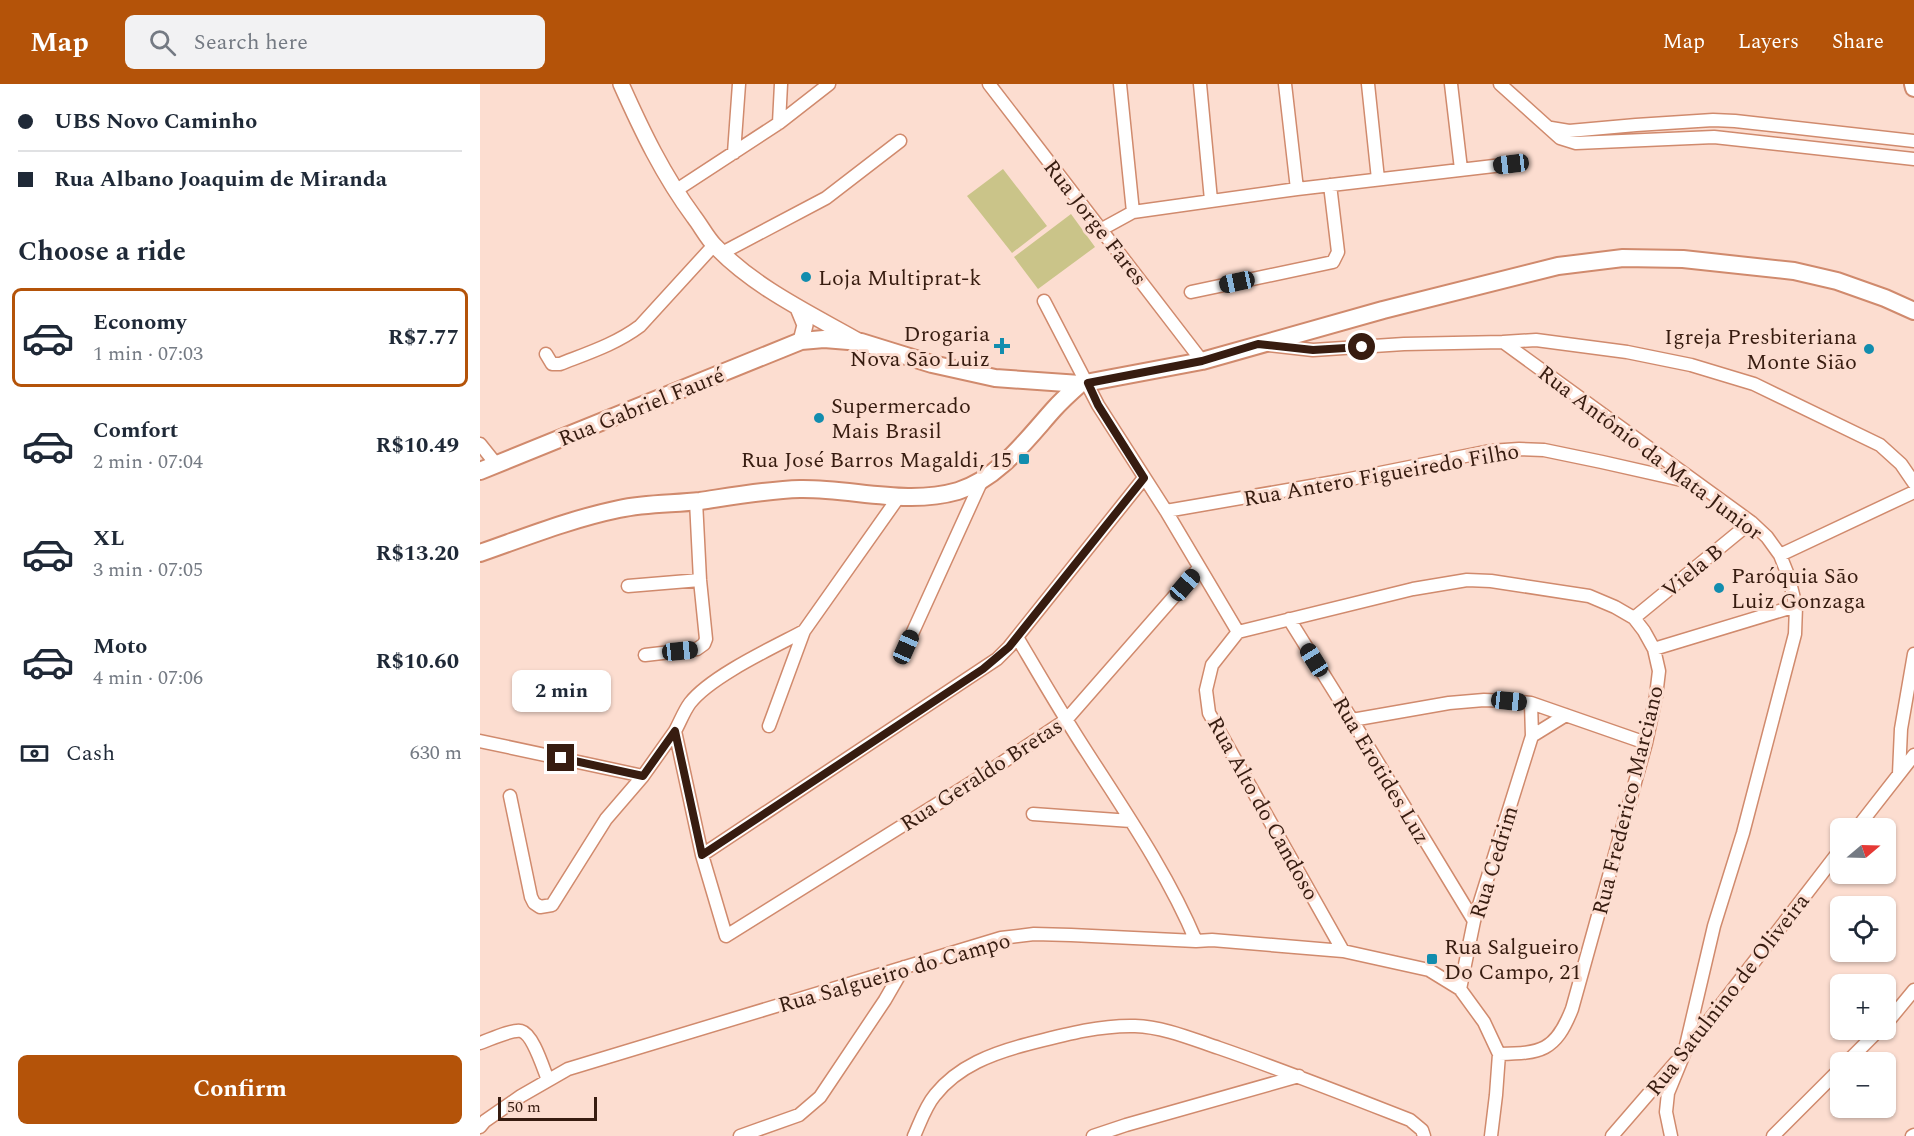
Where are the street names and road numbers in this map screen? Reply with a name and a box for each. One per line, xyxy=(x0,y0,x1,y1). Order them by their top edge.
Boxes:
street label: Rua Jorge Fares xyxy=(1035,153,1155,293)
street label: Rua Antônio da Mata Junior xyxy=(1531,357,1770,549)
street label: Rua Gabriel Fauré xyxy=(553,359,730,456)
street label: Rua Antero Figueiredo Filho xyxy=(1241,435,1522,516)
street label: Viela B xyxy=(1655,536,1731,606)
street label: Rua Frederico Marciano xyxy=(1584,682,1673,919)
street label: Rua Erotides Luz xyxy=(1323,690,1438,851)
street label: Rua Geraldo Bretas xyxy=(894,710,1070,840)
street label: Rua Alto do Candoso xyxy=(1198,711,1327,907)
street label: Rua Cedrim xyxy=(1462,802,1527,923)
street label: Rua Satulnino de Oliveira xyxy=(1638,886,1818,1103)
street label: Rua Salgueiro do Campo xyxy=(774,924,1014,1022)

